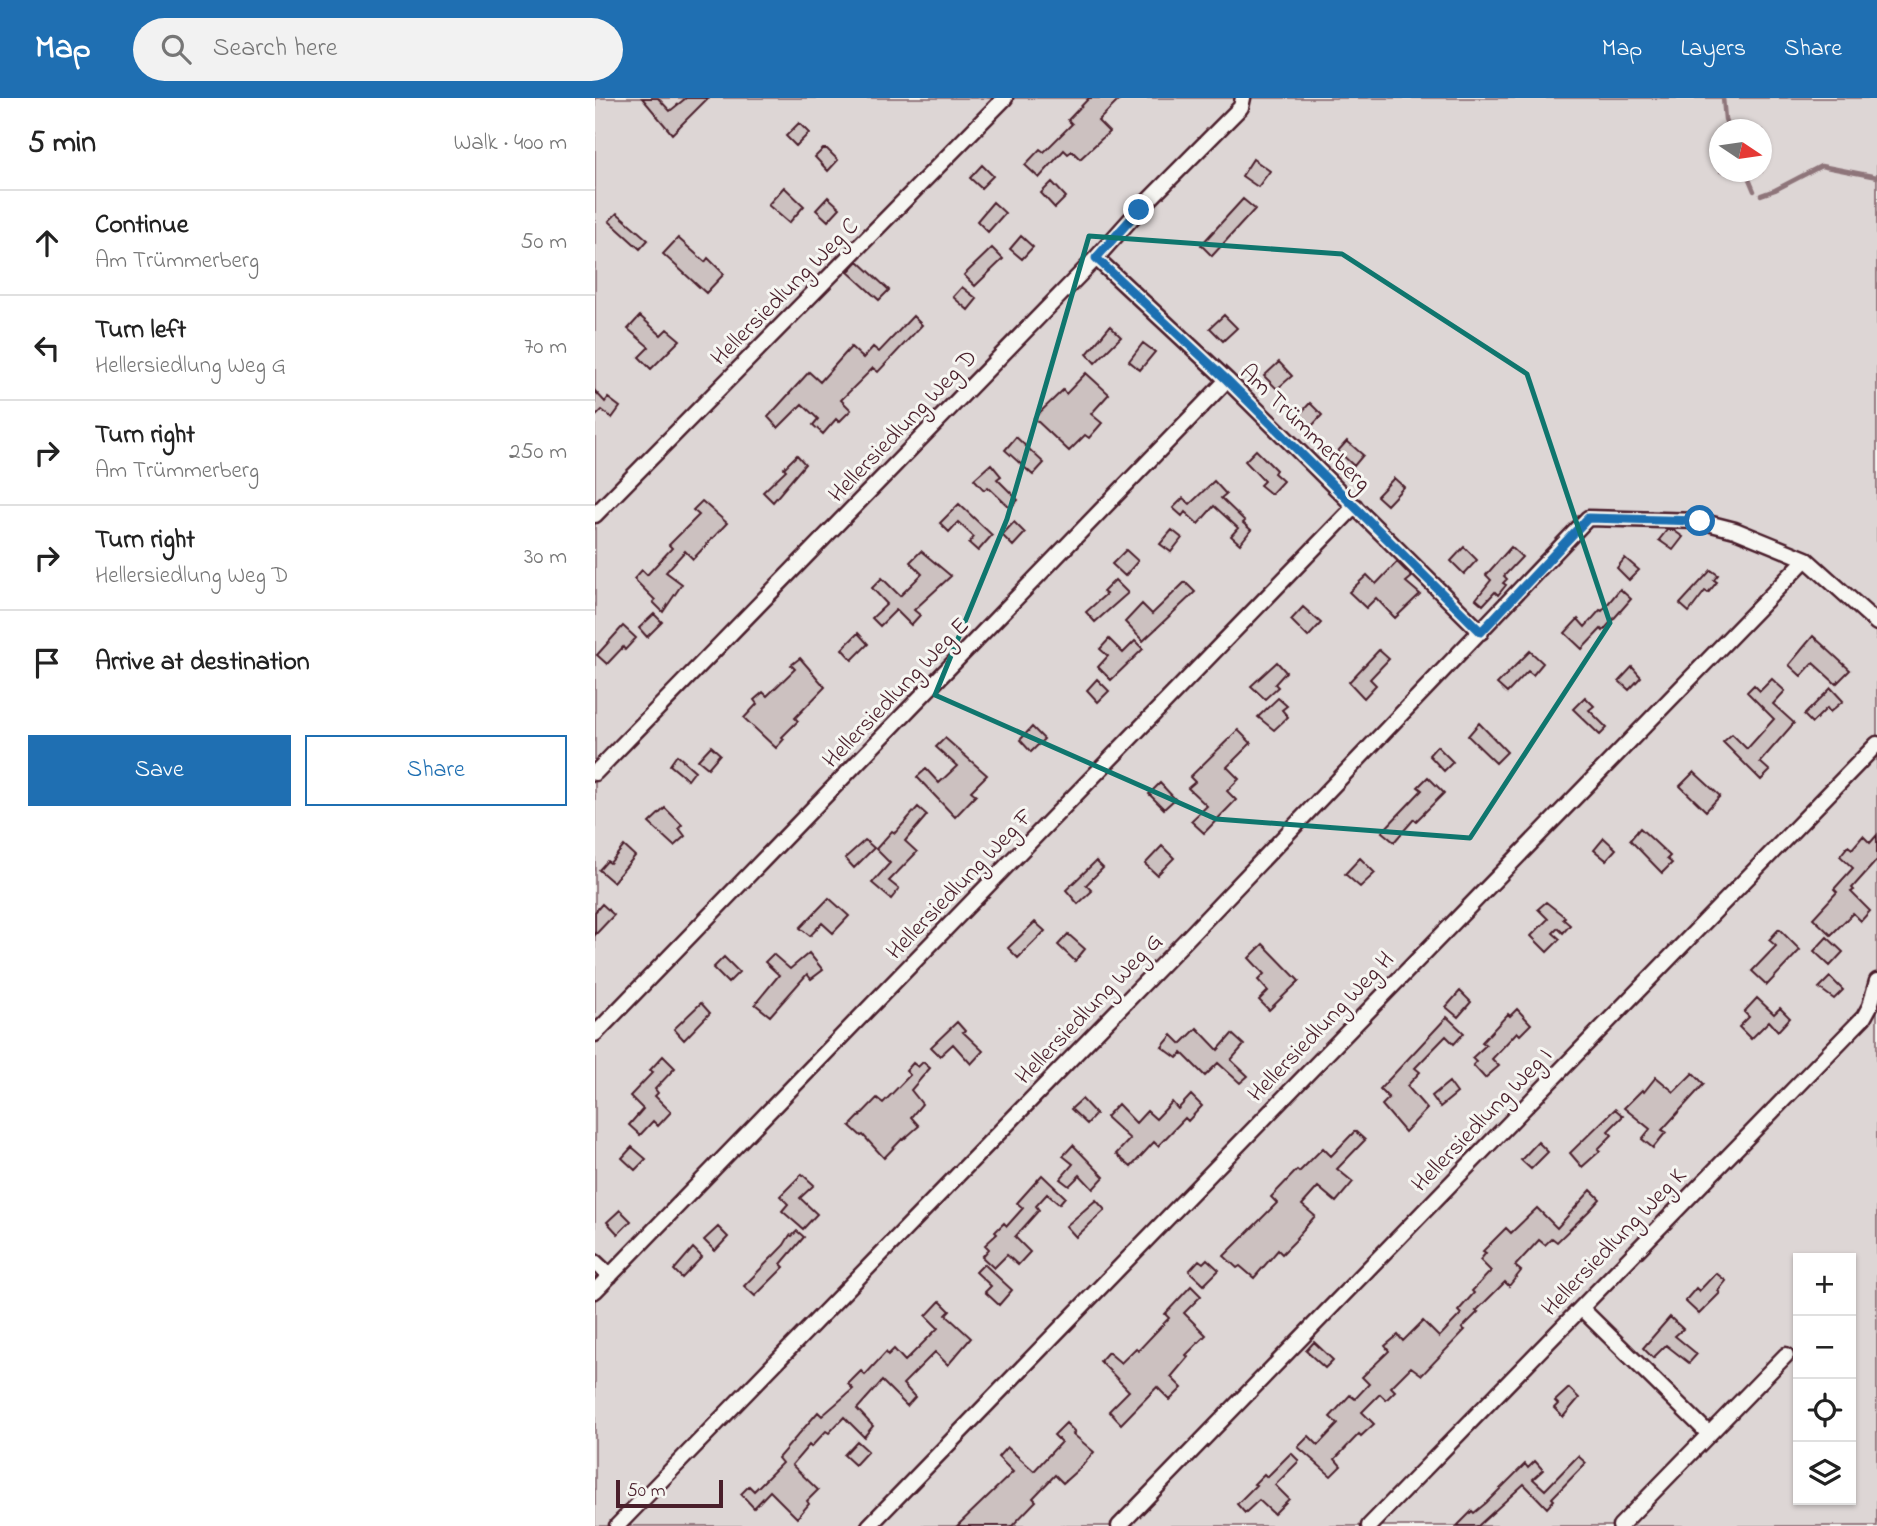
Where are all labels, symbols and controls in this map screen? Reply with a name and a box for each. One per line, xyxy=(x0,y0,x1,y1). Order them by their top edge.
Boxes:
search box xyxy=(133,18,623,81)
text: Map xyxy=(35,25,91,73)
icon: search xyxy=(157,30,195,68)
text: Search here xyxy=(213,30,337,68)
text: Map xyxy=(1602,32,1642,67)
text: Layers xyxy=(1680,32,1746,67)
text: Share xyxy=(1784,32,1842,67)
north arrow xyxy=(1709,119,1772,182)
text: 5 min xyxy=(28,122,96,166)
text: Walk · 400 m xyxy=(453,127,567,160)
route end xyxy=(1123,194,1154,225)
text: Continue xyxy=(95,207,188,245)
street label: Hellersiedlung Weg C xyxy=(704,211,868,375)
icon: ahead xyxy=(28,224,66,262)
text: 50 m xyxy=(520,226,567,259)
text: Am Trümmerberg xyxy=(95,245,259,278)
text: Turn left xyxy=(95,312,186,350)
icon: left xyxy=(28,329,66,367)
text: 70 m xyxy=(524,331,567,364)
street label: Hellersiedlung Weg D xyxy=(821,342,986,511)
text: Hellersiedlung Weg G xyxy=(95,350,286,383)
street label: Am Trümmerberg xyxy=(1230,357,1378,501)
text: Turn right xyxy=(95,417,195,455)
icon: right xyxy=(28,434,66,472)
text: 250 m xyxy=(509,436,567,469)
text: Am Trümmerberg xyxy=(95,455,259,488)
route start xyxy=(1684,505,1715,536)
text: Turn right xyxy=(95,522,195,560)
icon: right xyxy=(28,539,66,577)
text: 30 m xyxy=(524,541,567,574)
text: Hellersiedlung Weg D xyxy=(95,560,288,593)
street label: Hellersiedlung Weg E xyxy=(815,610,978,777)
icon: arrive xyxy=(28,644,66,682)
text: Arrive at destination xyxy=(95,644,310,682)
button: Save xyxy=(28,735,291,806)
button: Share xyxy=(305,735,567,806)
street label: Hellersiedlung Weg F xyxy=(879,800,1043,969)
street label: Hellersiedlung Weg G xyxy=(1008,926,1172,1094)
street label: Hellersiedlung Weg H xyxy=(1240,944,1403,1111)
street label: Hellersiedlung Weg I xyxy=(1404,1040,1561,1201)
street label: Hellersiedlung Weg K xyxy=(1534,1160,1696,1325)
map controls xyxy=(1793,1253,1856,1505)
button: + xyxy=(1793,1253,1856,1316)
button: − xyxy=(1793,1316,1856,1379)
button: locate xyxy=(1793,1379,1856,1442)
button: layers xyxy=(1793,1442,1856,1505)
scale bar xyxy=(616,1477,723,1509)
text: 50 m xyxy=(627,1478,666,1505)

